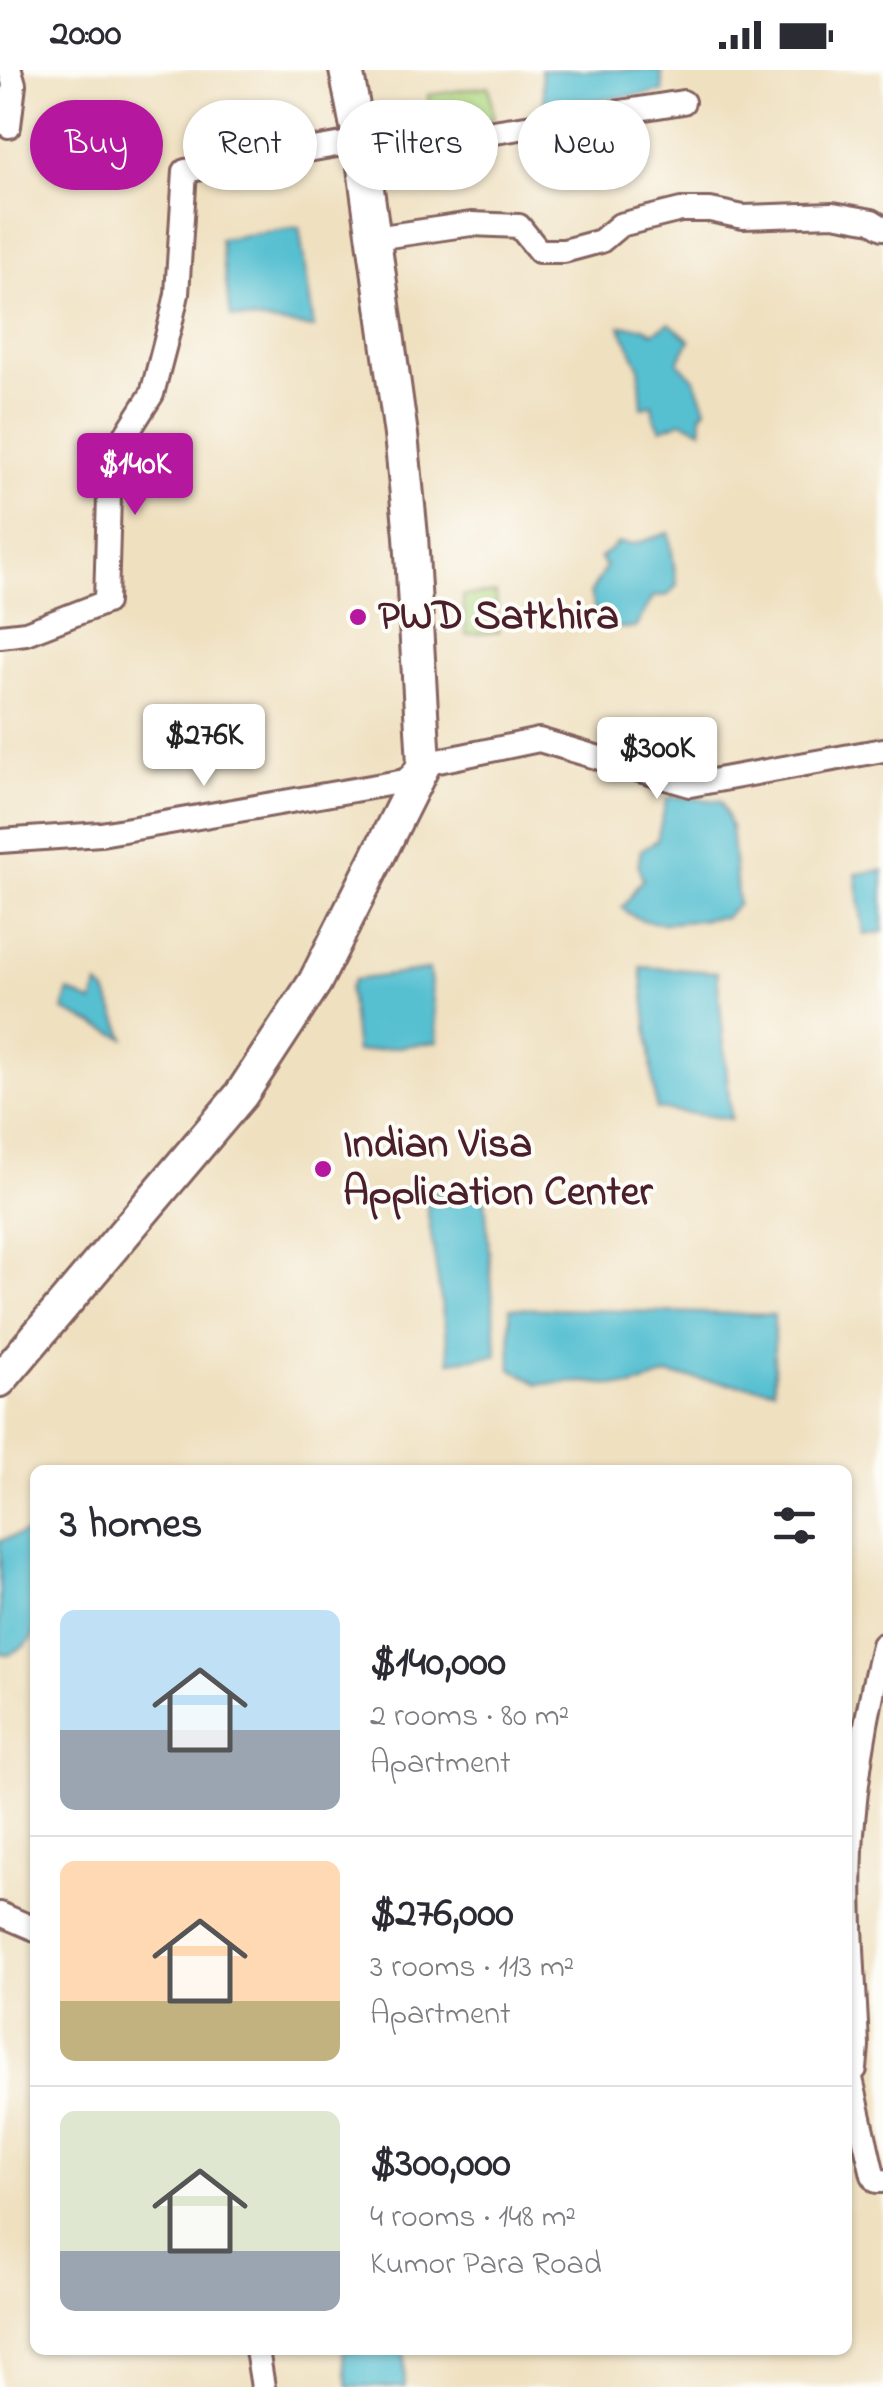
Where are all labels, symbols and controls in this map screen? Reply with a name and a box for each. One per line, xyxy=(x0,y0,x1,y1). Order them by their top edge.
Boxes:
text: 20:00 xyxy=(50,7,121,63)
chip: Buy xyxy=(30,100,163,190)
chip: Rent xyxy=(183,100,317,190)
chip: Filters xyxy=(337,100,498,190)
chip: New xyxy=(518,100,650,190)
pin: $140K xyxy=(65,433,205,518)
text: $140K xyxy=(99,442,171,489)
place label: PWD Satkhira xyxy=(378,587,619,648)
marker: PWD Satkhira xyxy=(347,606,369,628)
pin: $276K xyxy=(134,704,274,789)
text: $276K xyxy=(165,713,243,760)
pin: $300K xyxy=(587,717,727,802)
text: $300K xyxy=(619,726,695,773)
place label: Indian Visa Application Center xyxy=(343,1115,653,1224)
marker: Indian Visa Application Center xyxy=(312,1158,334,1180)
text: 3 homes xyxy=(60,1495,202,1556)
icon: filters xyxy=(767,1498,822,1553)
text: $140,000 xyxy=(370,1633,506,1694)
icon: home xyxy=(140,1650,260,1770)
text: 2 rooms · 80 m² xyxy=(370,1694,569,1741)
text: Apartment xyxy=(370,1741,511,1788)
text: $276,000 xyxy=(370,1884,514,1945)
icon: home xyxy=(140,1901,260,2021)
text: 3 rooms · 113 m² xyxy=(370,1945,574,1992)
text: Apartment xyxy=(370,1992,511,2039)
text: $300,000 xyxy=(370,2134,511,2195)
icon: home xyxy=(140,2151,260,2271)
text: 4 rooms · 148 m² xyxy=(370,2195,576,2242)
text: Kumor Para Road xyxy=(370,2242,602,2289)

